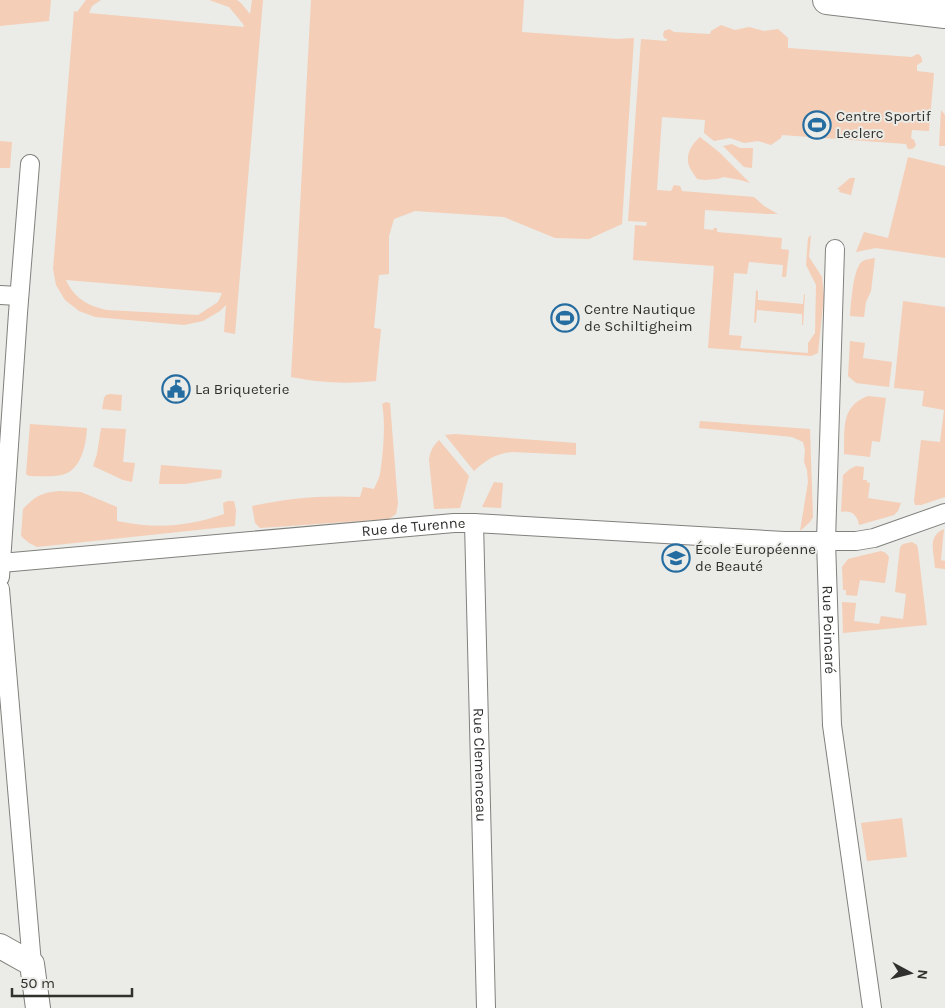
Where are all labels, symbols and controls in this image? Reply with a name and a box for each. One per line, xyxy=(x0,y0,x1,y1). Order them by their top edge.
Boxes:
place label: Centre Sportif Leclerc xyxy=(836,107,932,142)
sports icon: Centre Sportif Leclerc xyxy=(802,110,832,140)
place label: Centre Nautique de Schiltigheim xyxy=(584,300,696,335)
sports icon: Centre Nautique de Schiltigheim xyxy=(550,303,580,333)
public building icon: La Briqueterie xyxy=(161,374,191,404)
place label: La Briqueterie xyxy=(195,380,290,398)
street label: Rue de Turenne xyxy=(361,514,465,540)
place label: École Européenne de Beauté xyxy=(695,540,816,575)
school or university icon: École Européenne de Beauté xyxy=(661,543,691,573)
street label: Rue Poincaré xyxy=(818,585,839,674)
street label: Rue Clemenceau xyxy=(470,708,490,822)
north arrow xyxy=(885,948,935,998)
scale bar xyxy=(12,966,132,998)
text: N xyxy=(913,969,931,981)
text: 50 m xyxy=(20,974,55,992)

